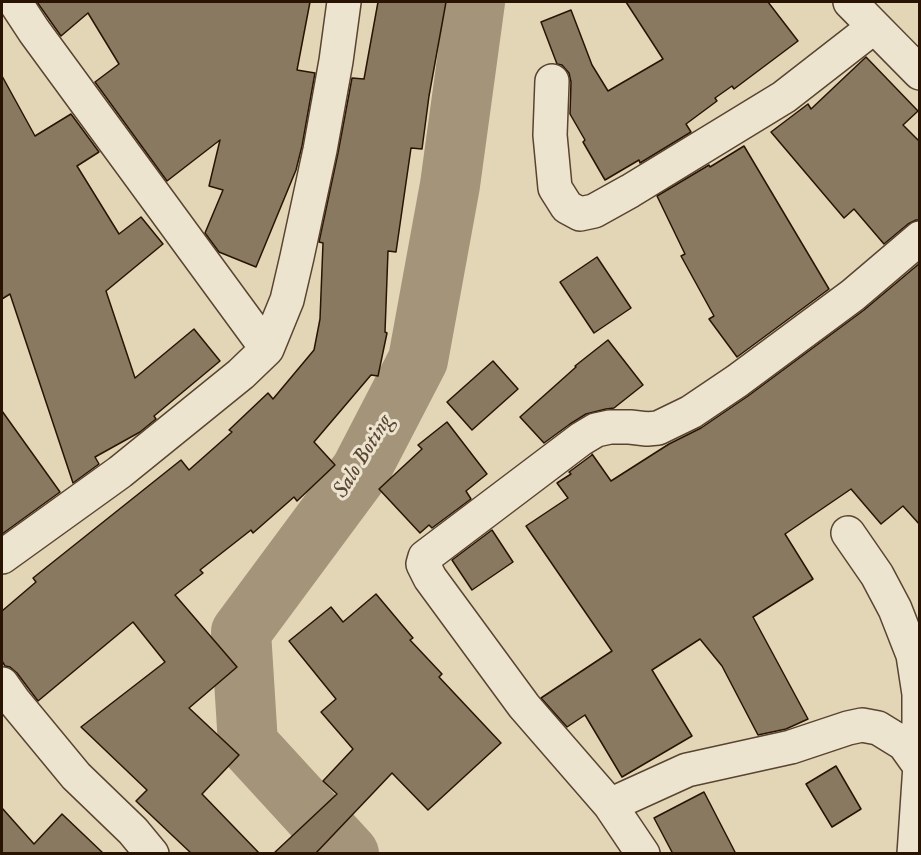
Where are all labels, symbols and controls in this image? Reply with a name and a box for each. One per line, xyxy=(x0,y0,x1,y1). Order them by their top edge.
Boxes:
water label: Salo Boting xyxy=(329,410,399,504)

